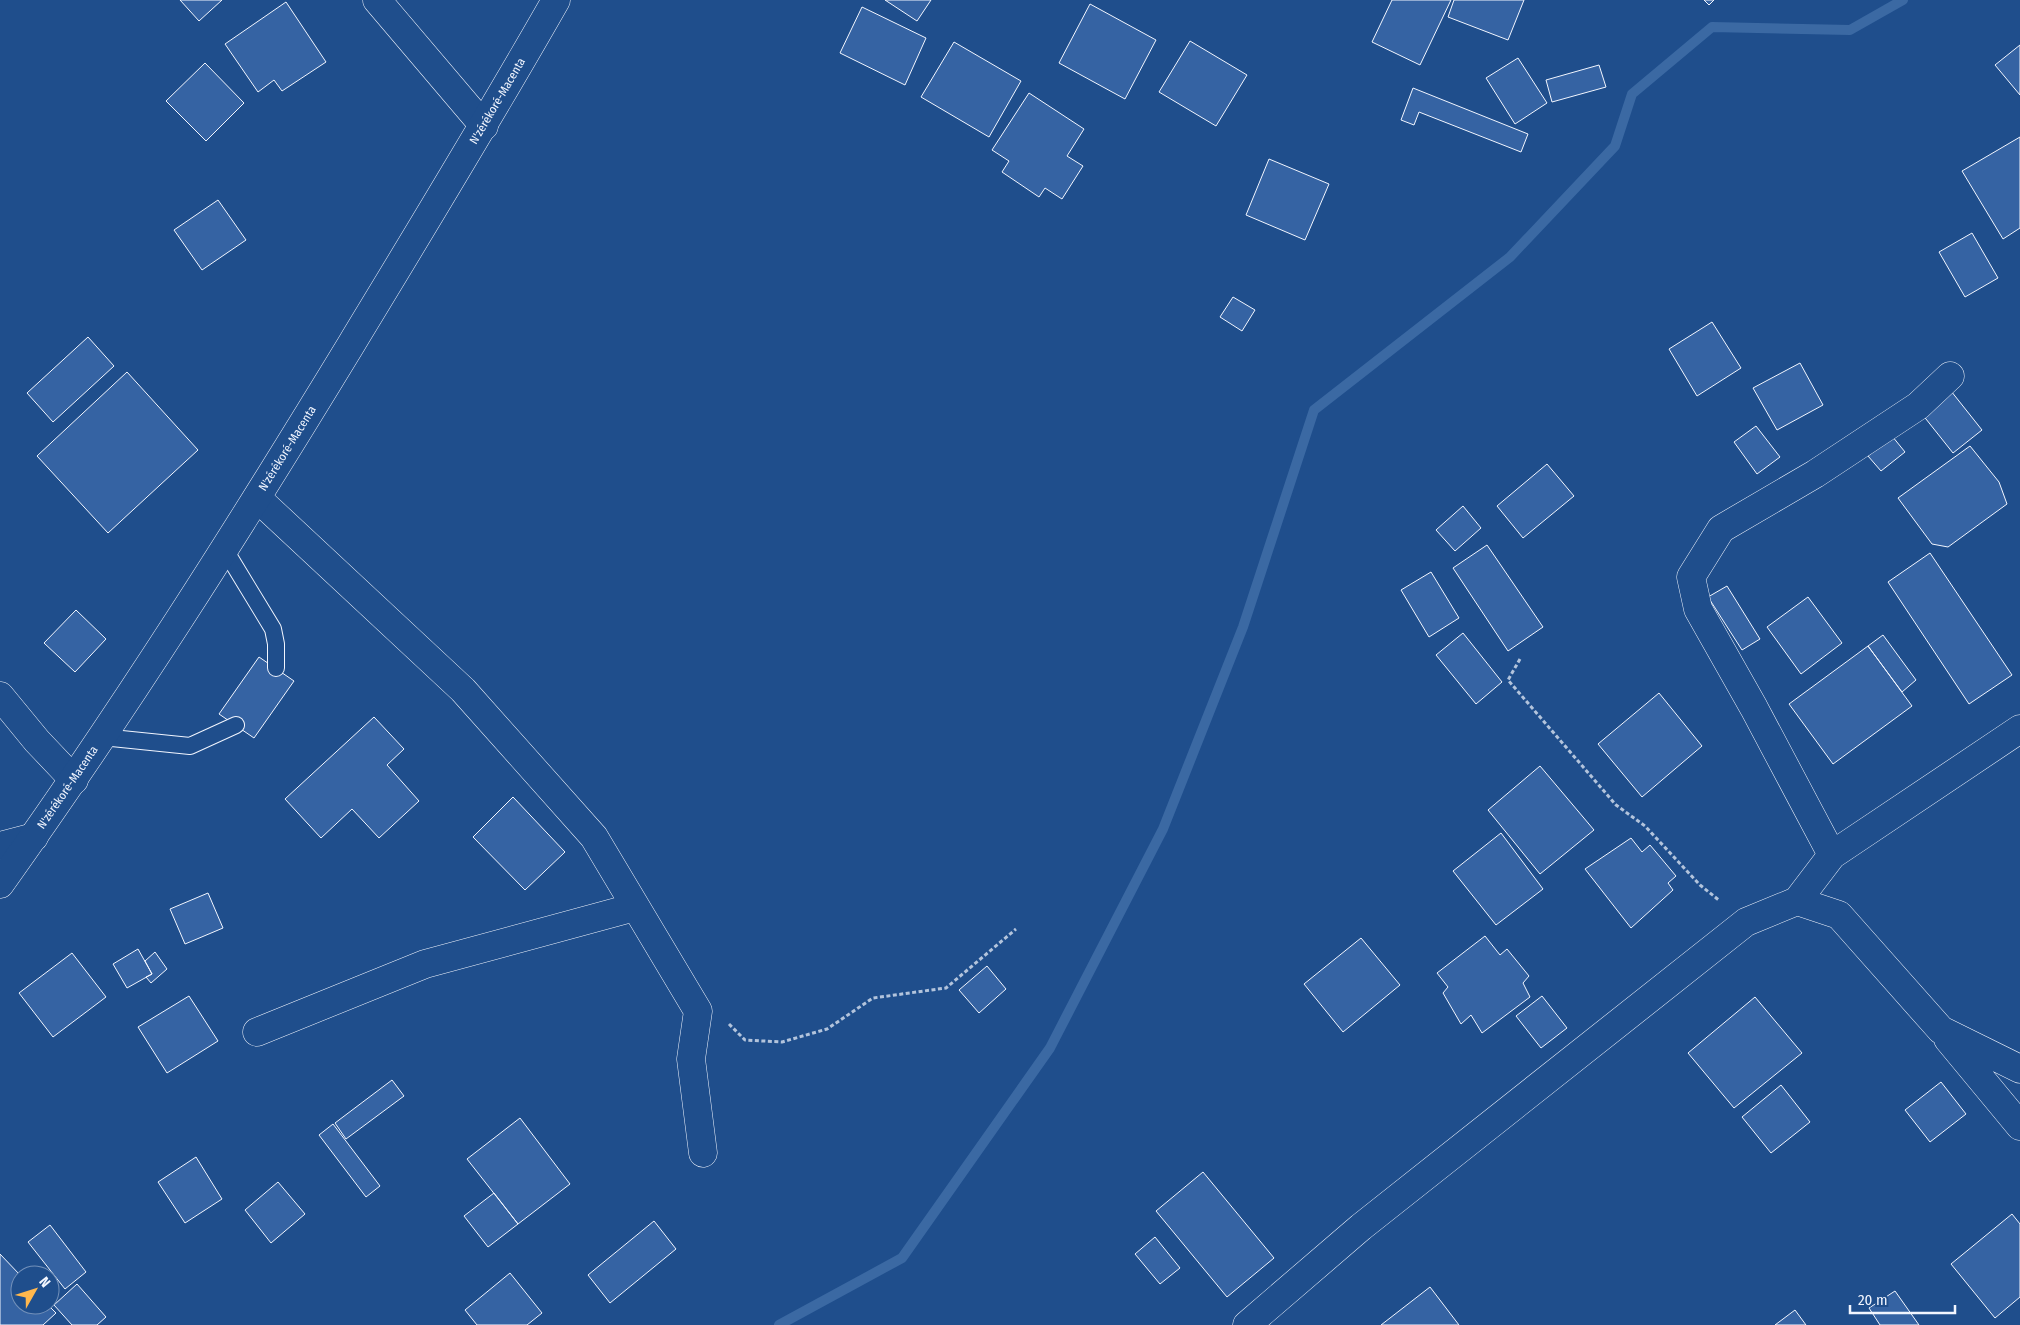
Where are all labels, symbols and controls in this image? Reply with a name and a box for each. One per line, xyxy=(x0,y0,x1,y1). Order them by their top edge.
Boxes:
street label: N'zérékoré-Macenta xyxy=(467,55,528,146)
street label: N'zérékoré-Macenta xyxy=(256,403,319,493)
street label: N'zérékoré-Macenta xyxy=(34,743,101,831)
north arrow xyxy=(10,1265,60,1315)
text: N xyxy=(35,1274,54,1291)
scale bar xyxy=(1850,1282,1955,1314)
text: 20 m xyxy=(1858,1291,1888,1309)

